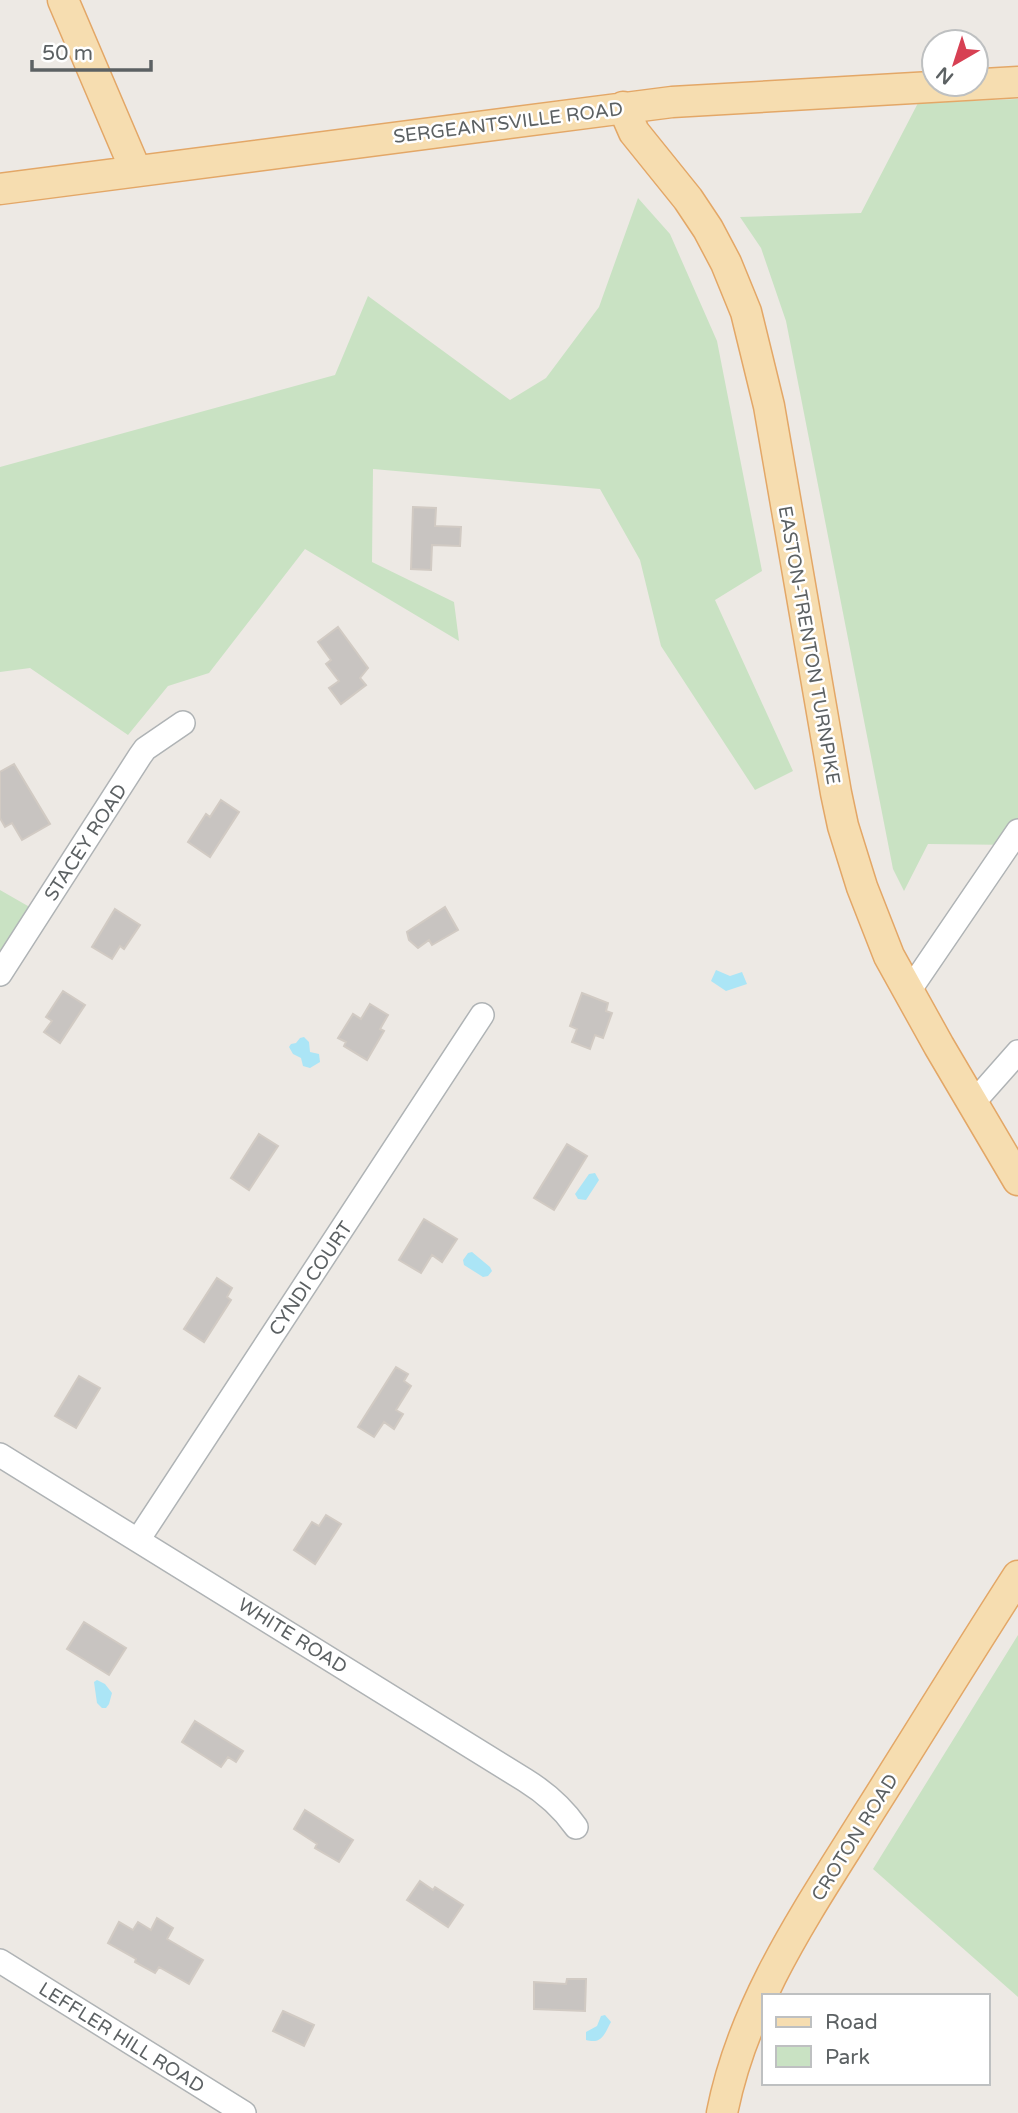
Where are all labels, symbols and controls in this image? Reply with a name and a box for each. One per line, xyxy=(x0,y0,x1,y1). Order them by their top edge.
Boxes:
scale bar xyxy=(32,28,150,72)
north arrow xyxy=(920,28,990,98)
text: 50 m xyxy=(42,41,93,66)
text: N xyxy=(932,62,958,89)
street label: SERGEANTSVILLE ROAD xyxy=(392,98,624,148)
street label: EASTON-TRENTON TURNPIKE xyxy=(774,504,844,786)
street label: STACEY ROAD xyxy=(40,780,132,905)
street label: CYNDI COURT xyxy=(265,1217,357,1340)
street label: WHITE ROAD xyxy=(234,1593,351,1678)
street label: CROTON ROAD xyxy=(807,1770,903,1905)
street label: LEFFLER HILL ROAD xyxy=(34,1978,208,2098)
legend xyxy=(762,1994,990,2085)
text: Road xyxy=(825,2010,878,2035)
text: Park xyxy=(825,2045,870,2070)

